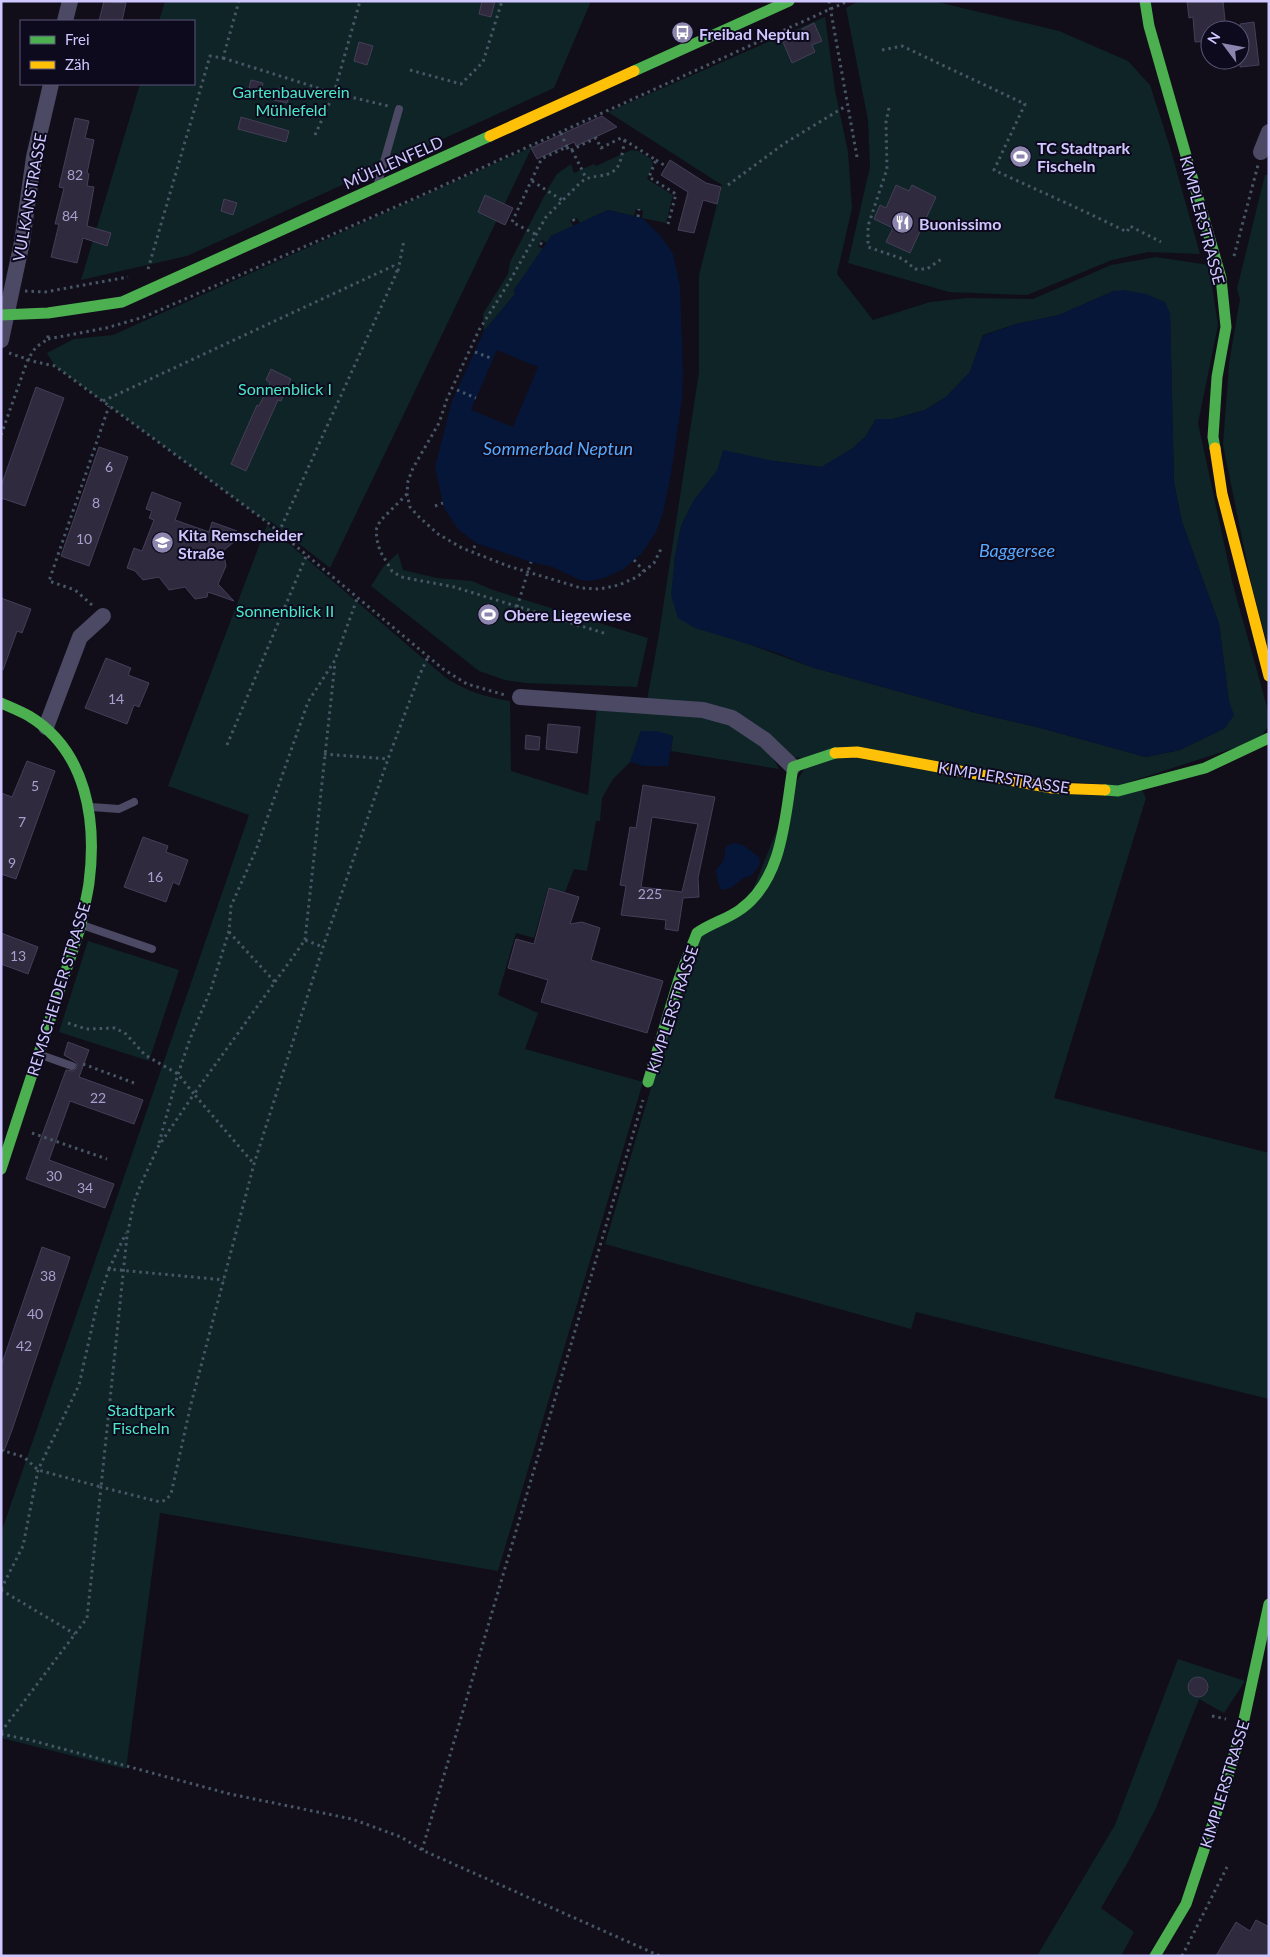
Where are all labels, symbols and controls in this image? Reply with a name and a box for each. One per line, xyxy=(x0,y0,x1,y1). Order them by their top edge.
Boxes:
legend xyxy=(20,20,195,85)
north arrow xyxy=(1200,20,1250,70)
bus stop icon: Freibad Neptun xyxy=(671,21,695,45)
place label: Freibad Neptun xyxy=(699,24,810,43)
text: N xyxy=(1203,29,1224,47)
text: Frei xyxy=(65,30,90,48)
text: Zäh xyxy=(65,55,90,73)
park label: Gartenbauverein Mühlefeld xyxy=(232,82,350,119)
street label: VULKANSTRASSE xyxy=(8,131,50,263)
street label: MÜHLENFELD xyxy=(340,132,446,192)
place label: TC Stadtpark Fischeln xyxy=(1037,138,1130,175)
sports icon: TC Stadtpark Fischeln xyxy=(1009,144,1033,168)
street label: KIMPLERSTRASSE xyxy=(1177,153,1229,287)
house number: 82 xyxy=(67,166,83,183)
house number: 84 xyxy=(62,207,78,224)
restaurant icon: Buonissimo xyxy=(891,211,915,235)
place label: Buonissimo xyxy=(919,214,1001,233)
park label: Sonnenblick I xyxy=(238,379,332,398)
water label: Sommerbad Neptun xyxy=(483,437,633,459)
house number: 6 xyxy=(105,458,113,475)
house number: 8 xyxy=(92,494,100,511)
place label: Kita Remscheider Straße xyxy=(178,525,303,562)
house number: 10 xyxy=(76,530,92,547)
school or university icon: Kita Remscheider Straße xyxy=(150,531,174,555)
water label: Baggersee xyxy=(979,539,1055,561)
park label: Sonnenblick II xyxy=(236,601,334,620)
sports icon: Obere Liegewiese xyxy=(476,602,500,626)
place label: Obere Liegewiese xyxy=(504,605,632,624)
house number: 14 xyxy=(108,690,124,707)
street label: KIMPLERSTRASSE xyxy=(937,757,1071,797)
house number: 5 xyxy=(31,777,39,794)
house number: 7 xyxy=(18,813,26,830)
house number: 9 xyxy=(8,854,16,871)
house number: 16 xyxy=(147,868,163,885)
house number: 225 xyxy=(638,885,662,902)
street label: REMSCHEIDER STRASSE xyxy=(23,900,93,1078)
street label: KIMPLERSTRASSE xyxy=(642,943,702,1075)
house number: 13 xyxy=(10,947,26,964)
house number: 22 xyxy=(90,1089,106,1106)
house number: 30 xyxy=(46,1167,62,1184)
house number: 34 xyxy=(77,1179,93,1196)
house number: 38 xyxy=(40,1267,56,1284)
house number: 40 xyxy=(27,1305,43,1322)
house number: 42 xyxy=(16,1337,32,1354)
park label: Stadtpark Fischeln xyxy=(107,1400,176,1437)
street label: KIMPLERSTRASSE xyxy=(1196,1718,1252,1850)

